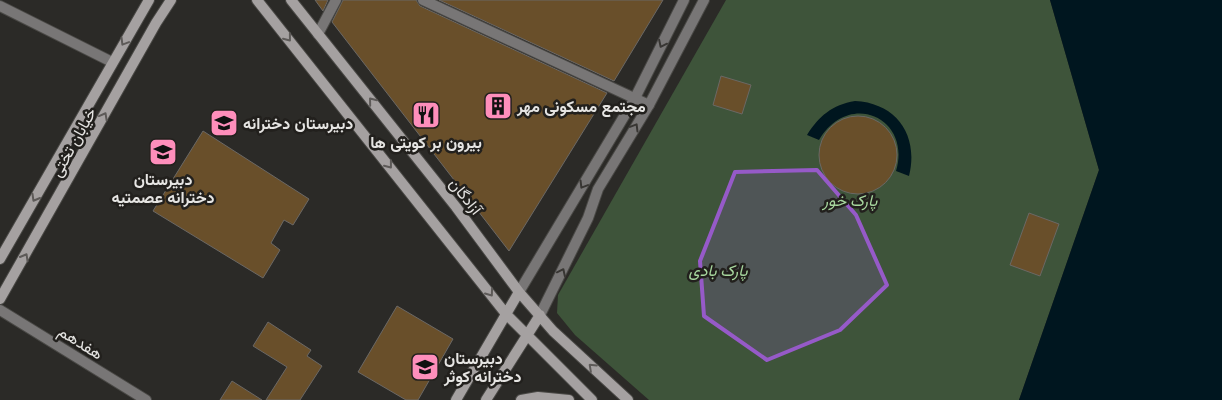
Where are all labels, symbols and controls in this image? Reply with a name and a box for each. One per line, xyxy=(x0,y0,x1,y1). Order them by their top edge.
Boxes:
one-way arrow xyxy=(283,32,291,41)
one-way arrow xyxy=(121,36,131,45)
one-way arrow xyxy=(658,38,668,47)
building icon: مجتمع مسکونی مهر xyxy=(483,91,513,121)
place label: مجتمع مسکونی مهر xyxy=(516,95,646,118)
one-way arrow xyxy=(368,97,377,106)
restaurant icon: بیرون بر کویتی ها xyxy=(411,100,441,130)
street label: خیابان تختی xyxy=(45,103,101,181)
school or university icon: دبیرستان دخترانه xyxy=(209,108,239,138)
one-way arrow xyxy=(98,112,108,121)
place label: دبیرستان دخترانه xyxy=(243,112,353,134)
one-way arrow xyxy=(628,124,638,133)
place label: بیرون بر کویتی ها xyxy=(370,131,482,153)
school or university icon: دبیرستان دخترانه عصمتیه xyxy=(148,137,178,167)
one-way arrow xyxy=(384,159,392,168)
place label: دبیرستان دخترانه عصمتیه xyxy=(112,168,215,208)
street label: آزادگان xyxy=(445,173,488,220)
one-way arrow xyxy=(579,180,589,189)
park label: پارک خور xyxy=(822,189,878,212)
one-way arrow xyxy=(31,193,41,202)
one-way arrow xyxy=(18,254,28,263)
park label: پارک بادی xyxy=(689,259,748,282)
one-way arrow xyxy=(555,268,566,277)
one-way arrow xyxy=(484,287,493,296)
street label: هفدهم xyxy=(54,320,108,364)
place label: دبیرستان دخترانه کوثر xyxy=(443,347,521,387)
school or university icon: دبیرستان دخترانه کوثر xyxy=(410,352,440,382)
one-way arrow xyxy=(588,364,597,373)

